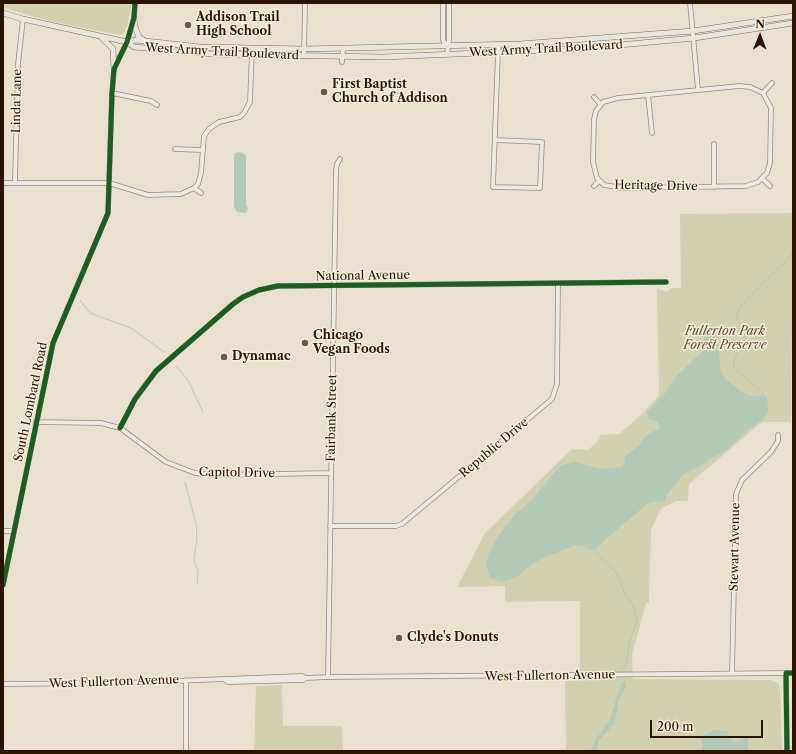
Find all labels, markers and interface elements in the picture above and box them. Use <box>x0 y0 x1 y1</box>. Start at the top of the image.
place label: Addison Trail High School <box>196 11 280 39</box>
north arrow <box>740 16 780 56</box>
text: N <box>755 17 765 31</box>
marker: Addison Trail High School <box>183 20 193 30</box>
street label: West Army Trail Boulevard <box>469 38 623 60</box>
street label: West Army Trail Boulevard <box>145 41 299 63</box>
street label: Linda Lane <box>9 69 25 133</box>
place label: First Baptist Church of Addison <box>332 78 448 106</box>
marker: First Baptist Church of Addison <box>319 87 329 97</box>
street label: Heritage Drive <box>614 178 698 194</box>
street label: National Avenue <box>316 268 410 284</box>
park label: Fullerton Park Forest Preserve <box>683 325 767 353</box>
place label: Chicago Vegan Foods <box>313 329 390 357</box>
marker: Chicago Vegan Foods <box>300 338 310 348</box>
street label: South Lombard Road <box>11 341 51 463</box>
place label: Dynamac <box>232 350 290 364</box>
marker: Dynamac <box>219 352 229 362</box>
street label: Fairbank Street <box>324 374 340 462</box>
street label: Republic Drive <box>457 415 531 481</box>
street label: Capitol Drive <box>199 465 275 481</box>
street label: Stewart Avenue <box>727 502 743 592</box>
place label: Clyde's Donuts <box>407 631 499 645</box>
marker: Clyde's Donuts <box>394 633 404 643</box>
street label: West Fullerton Avenue <box>485 668 615 684</box>
street label: West Fullerton Avenue <box>49 673 179 691</box>
scale bar <box>652 712 765 738</box>
text: 200 m <box>657 719 694 734</box>

